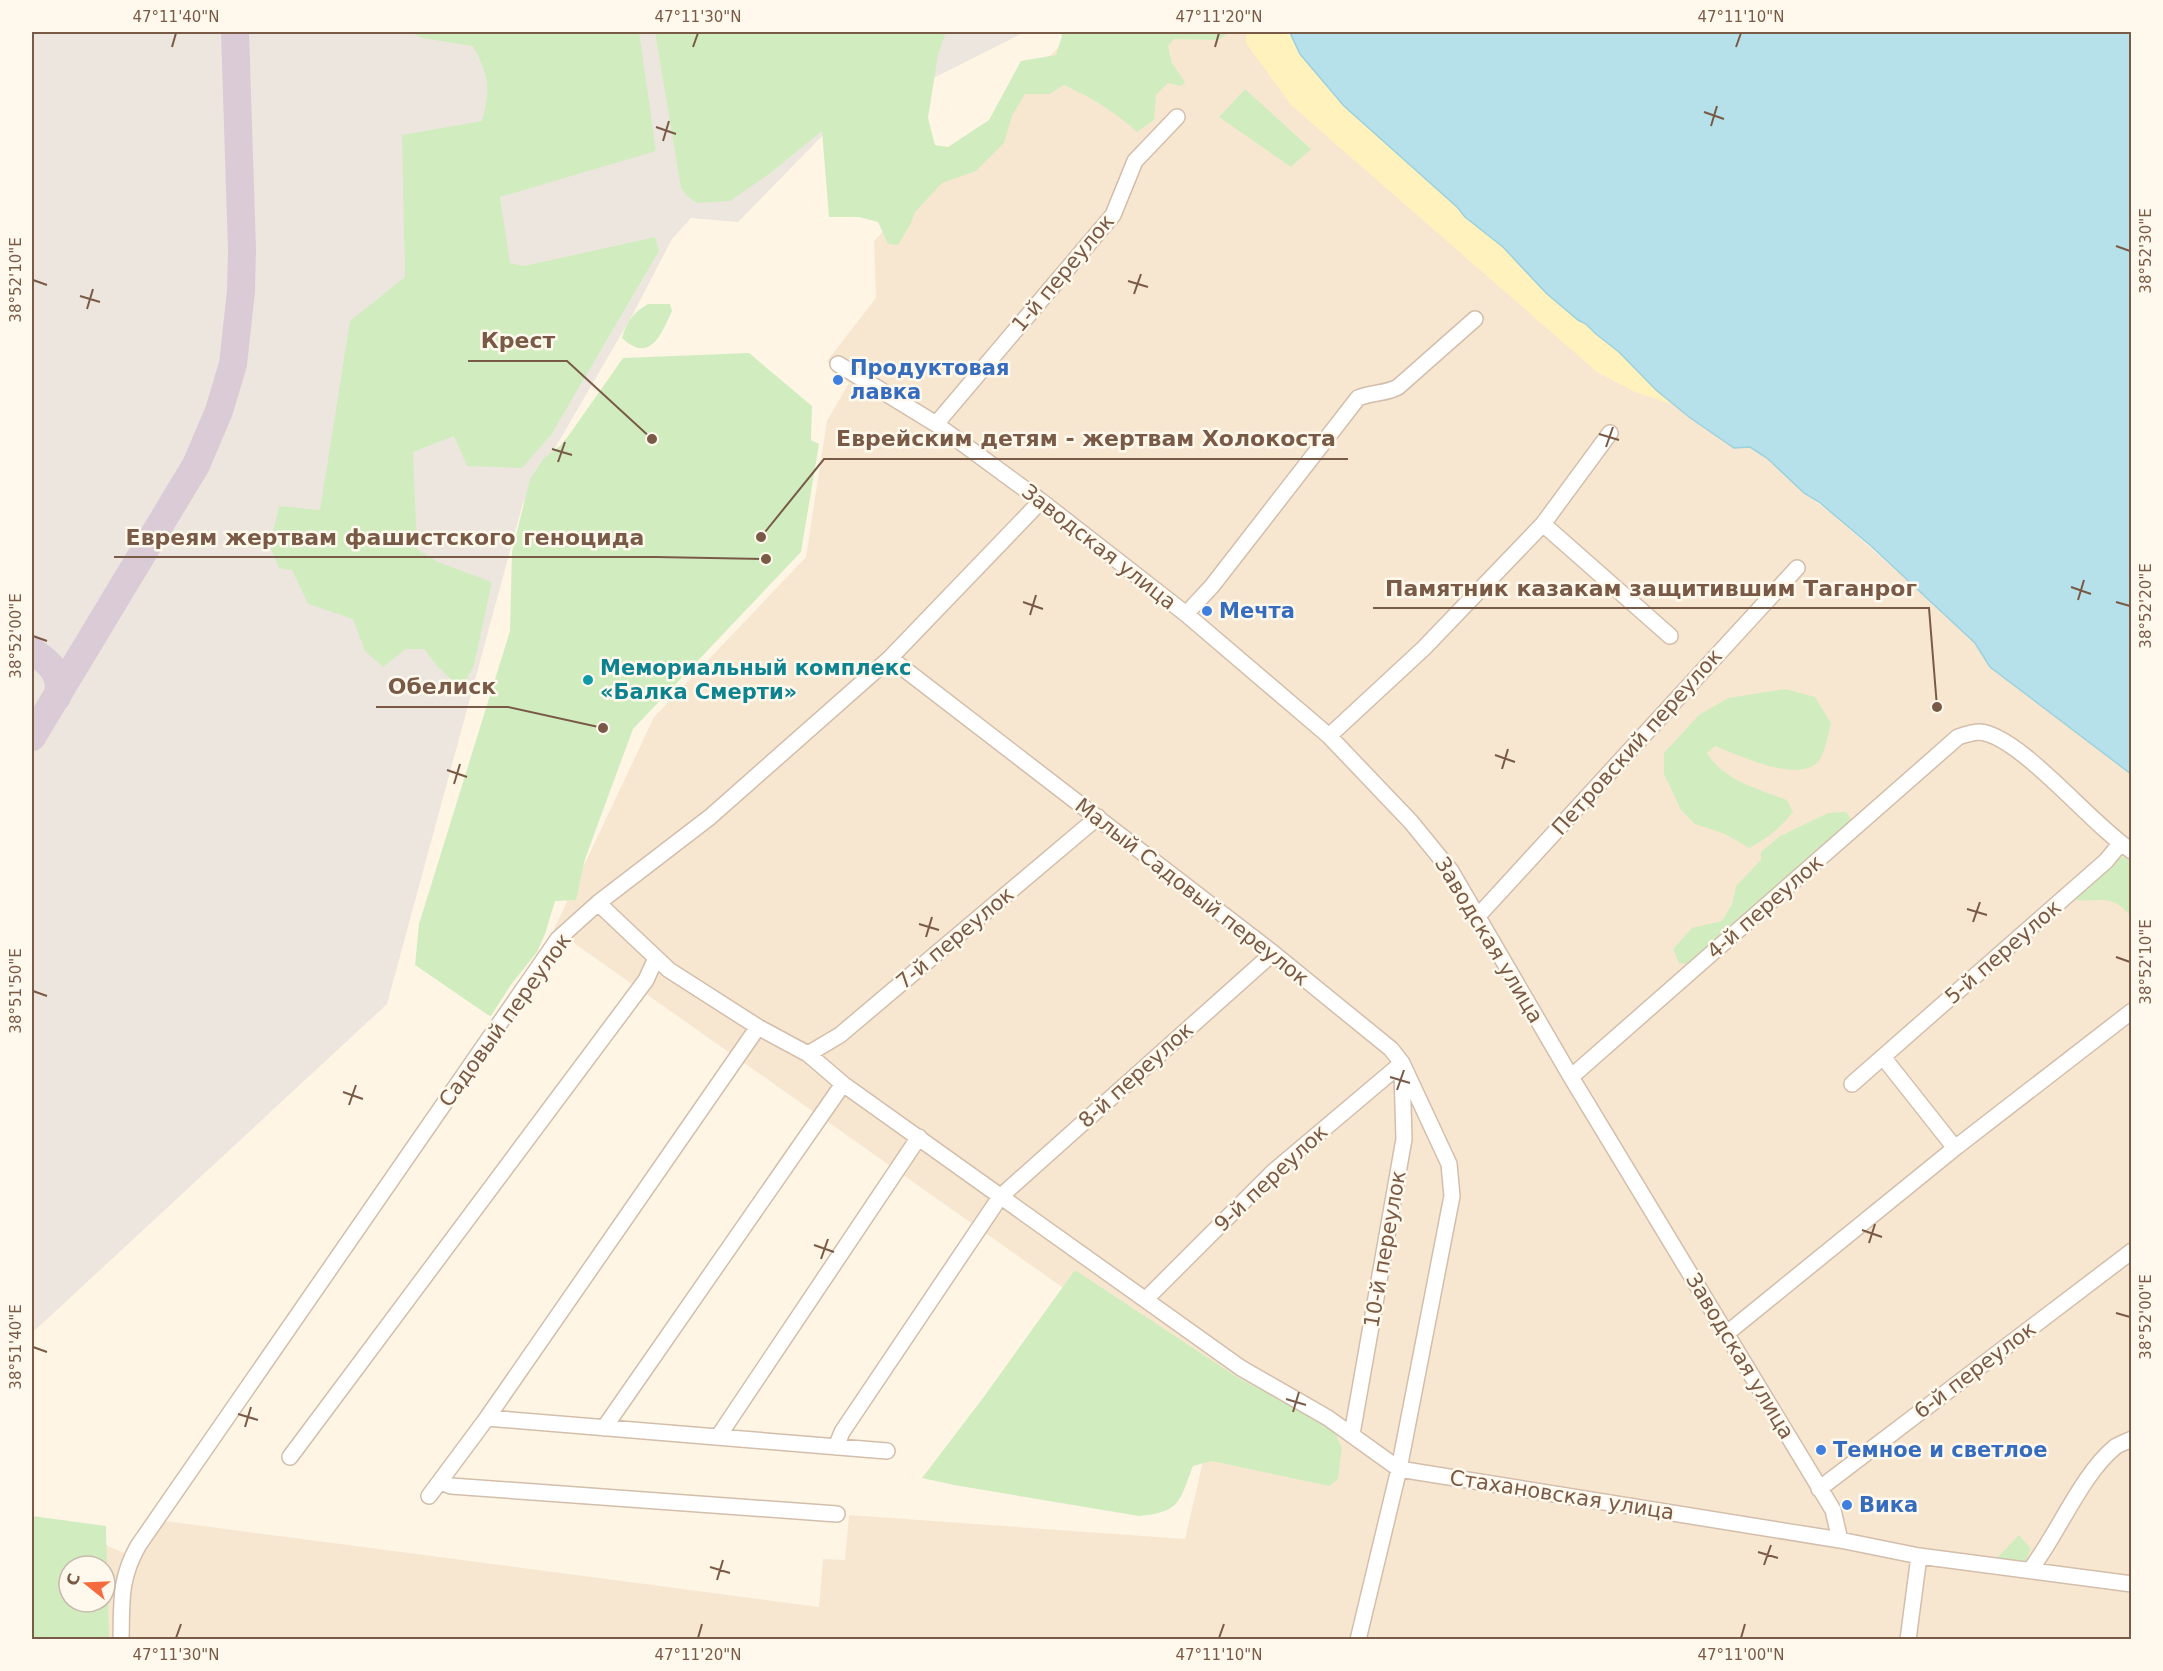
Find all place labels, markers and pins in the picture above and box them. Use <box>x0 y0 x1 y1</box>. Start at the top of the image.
callout: Крест <box>468 321 567 361</box>
place label: Продуктовая лавка <box>850 356 1009 404</box>
marker: Продуктовая лавка <box>831 373 845 387</box>
callout: Еврейским детям - жертвам Холокоста <box>824 419 1348 459</box>
callout: Евреям жертвам фашистского геноцида <box>114 517 656 557</box>
callout: Памятник казакам защитившим Таганрог <box>1373 568 1929 608</box>
place label: Мечта <box>1219 599 1295 623</box>
marker: Мечта <box>1200 604 1214 618</box>
place label: Мемориальный комплекс «Балка Смерти» <box>600 656 912 704</box>
callout: Обелиск <box>376 667 508 707</box>
marker: Мемориальный комплекс «Балка Смерти» <box>581 673 595 687</box>
place label: Темное и светлое <box>1833 1438 2047 1462</box>
marker: Темное и светлое <box>1814 1443 1828 1457</box>
place label: Вика <box>1859 1493 1918 1517</box>
marker: Вика <box>1840 1498 1854 1512</box>

